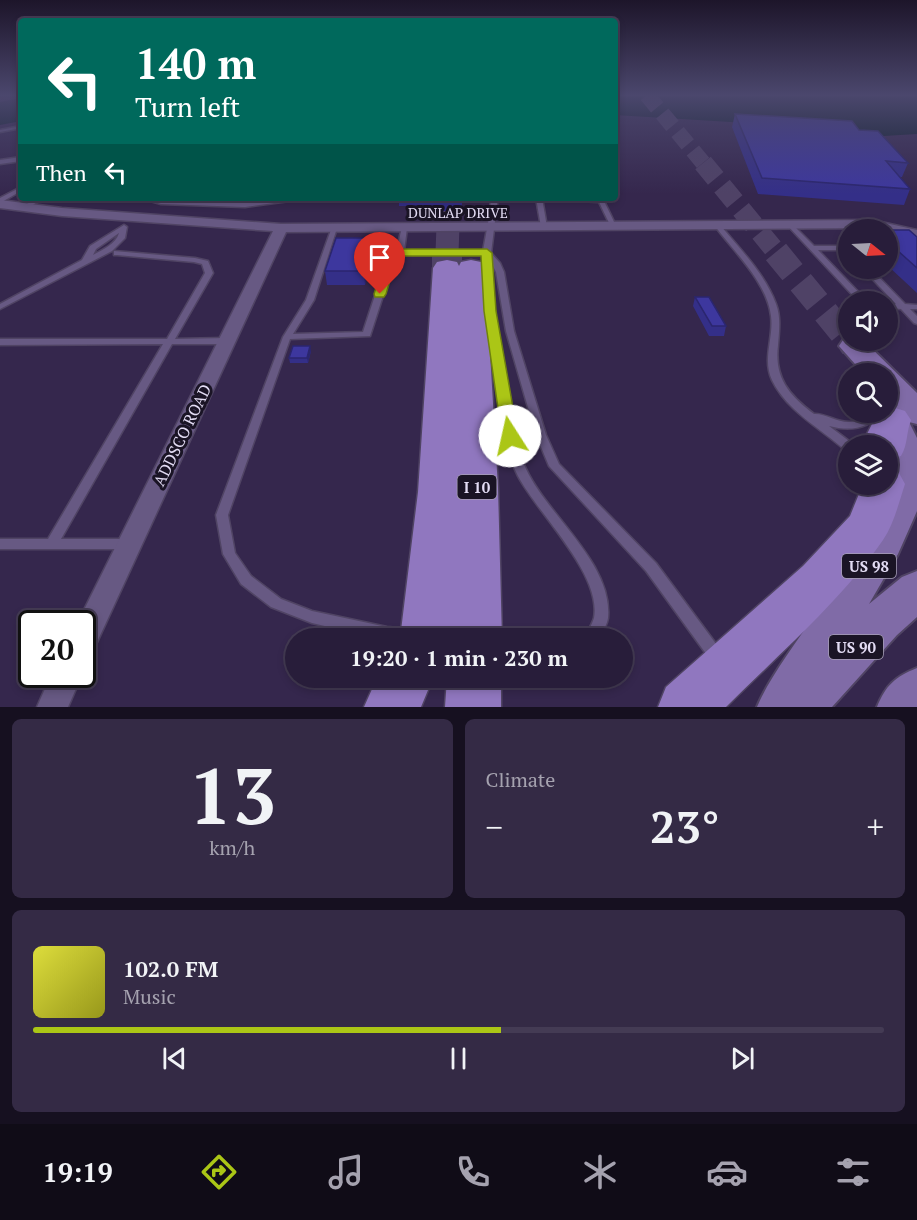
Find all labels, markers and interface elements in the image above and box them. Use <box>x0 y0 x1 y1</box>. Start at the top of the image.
text: 140 m <box>135 35 256 91</box>
icon: left <box>36 42 114 120</box>
text: Turn left <box>135 89 240 125</box>
icon: left <box>99 156 132 189</box>
text: Then <box>36 158 87 187</box>
street label: DUNLAP DRIVE <box>408 203 508 222</box>
north arrow <box>838 219 898 279</box>
map controls <box>838 219 898 495</box>
pin <box>354 232 405 294</box>
icon: arrive <box>363 241 396 274</box>
button: sound <box>838 291 898 351</box>
button: search <box>838 363 898 423</box>
street label: ADDSCO ROAD <box>148 380 216 490</box>
position arrow <box>478 404 542 468</box>
button: layers <box>838 435 898 495</box>
road number: I 10 <box>458 475 496 499</box>
road number: US 98 <box>842 554 896 578</box>
speed limit sign: 20 <box>18 610 96 688</box>
road number: US 90 <box>829 635 883 659</box>
text: 19:20 · 1 min · 230 m <box>350 643 568 672</box>
text: 13 <box>188 743 276 846</box>
text: Climate <box>486 766 555 793</box>
text: 23° <box>650 796 719 856</box>
text: − <box>486 805 503 848</box>
text: + <box>866 805 884 848</box>
text: km/h <box>209 834 255 861</box>
text: 102.0 FM <box>123 954 218 983</box>
text: Music <box>123 983 176 1010</box>
icon: previous <box>158 1042 191 1075</box>
icon: pause <box>442 1042 475 1075</box>
icon: next <box>726 1042 759 1075</box>
icon: directions <box>198 1151 240 1193</box>
icon: music <box>325 1151 367 1193</box>
icon: phone <box>452 1151 494 1193</box>
icon: climate <box>579 1151 621 1193</box>
icon: car <box>706 1151 748 1193</box>
icon: filters <box>832 1151 874 1193</box>
text: 19:19 <box>42 1154 113 1190</box>

